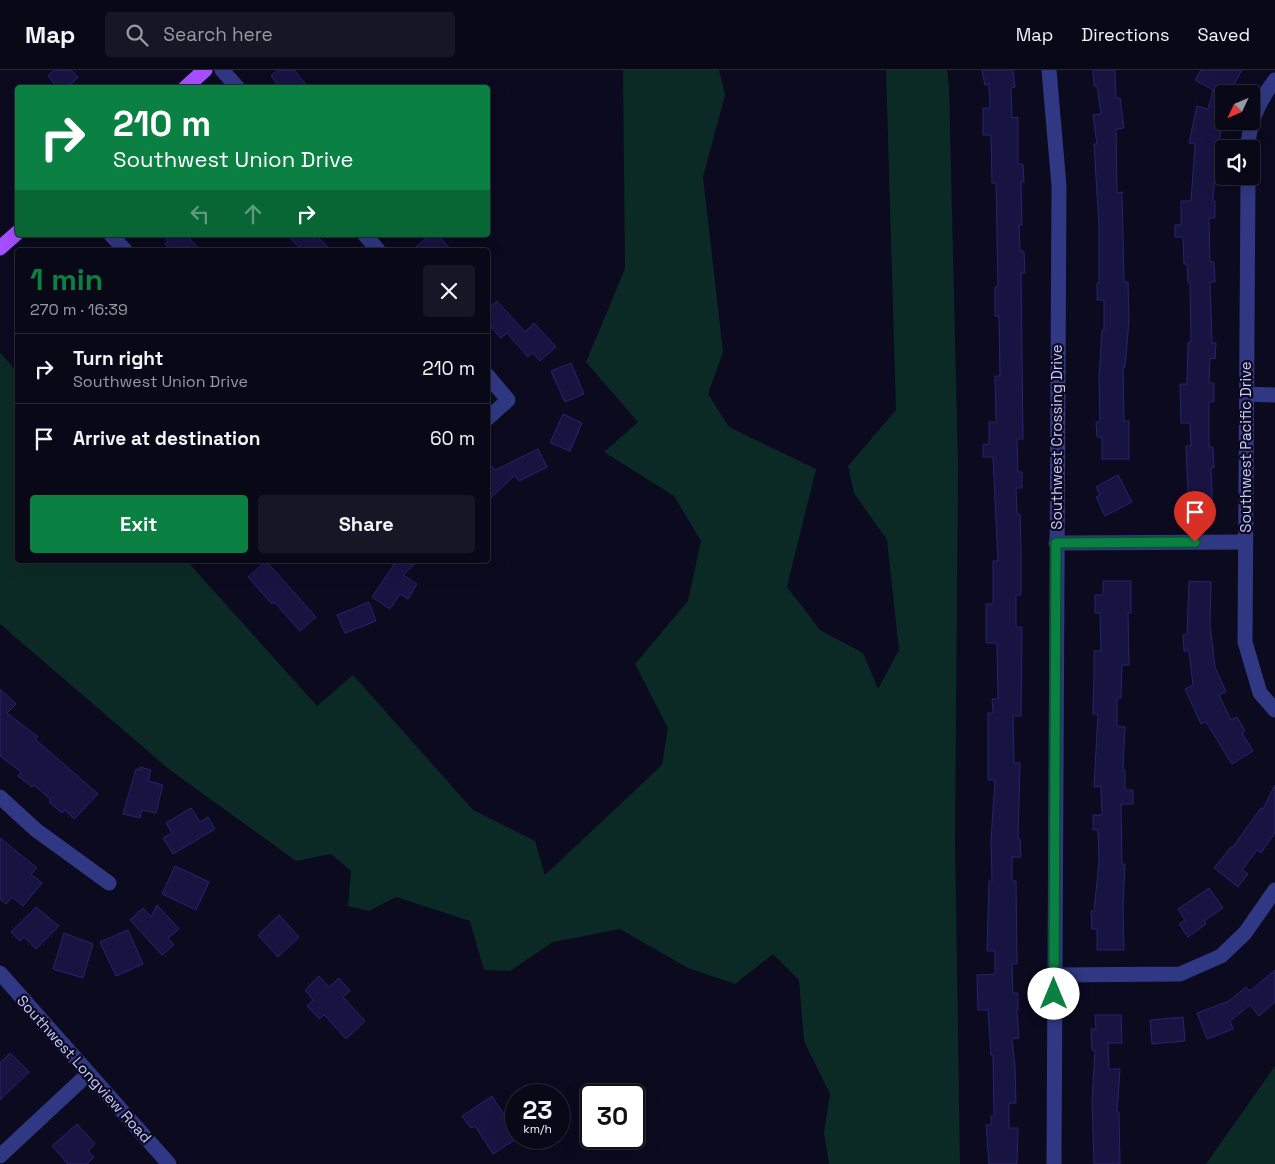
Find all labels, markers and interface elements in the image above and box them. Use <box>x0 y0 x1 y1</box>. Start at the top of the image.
search box <box>105 12 455 57</box>
text: Map <box>25 19 75 50</box>
icon: search <box>123 21 151 49</box>
text: Search here <box>163 22 273 47</box>
text: Map <box>1016 23 1053 46</box>
text: Directions <box>1081 23 1170 46</box>
text: Saved <box>1198 23 1250 46</box>
north arrow <box>1215 85 1260 130</box>
map controls <box>1215 85 1260 185</box>
text: 210 m <box>113 102 211 146</box>
icon: right <box>30 105 95 170</box>
button: sound <box>1215 140 1260 185</box>
text: Southwest Union Drive <box>113 145 354 173</box>
icon: left <box>186 200 214 228</box>
icon: ahead <box>239 200 267 228</box>
icon: right <box>292 200 320 228</box>
text: 1 min <box>30 260 103 299</box>
button: close <box>423 265 475 317</box>
text: 270 m · 16:39 <box>30 299 128 320</box>
street label: Southwest Crossing Drive <box>1047 344 1066 530</box>
text: Turn right <box>73 346 163 371</box>
icon: right <box>30 355 58 383</box>
text: 210 m <box>422 356 475 381</box>
street label: Southwest Pacific Drive <box>1236 361 1255 533</box>
text: Southwest Union Drive <box>73 371 248 392</box>
icon: arrive <box>30 425 58 453</box>
text: Arrive at destination <box>73 426 261 451</box>
text: 60 m <box>430 426 475 451</box>
pin <box>1174 491 1216 542</box>
button: Exit <box>30 495 248 553</box>
button: Share <box>258 495 475 553</box>
icon: arrive <box>1181 498 1209 526</box>
position arrow <box>1027 967 1079 1019</box>
street label: Southwest Longview Road <box>13 991 156 1146</box>
speed limit sign: 30 <box>580 1084 645 1149</box>
text: 23 <box>522 1094 553 1126</box>
text: km/h <box>523 1121 552 1137</box>

